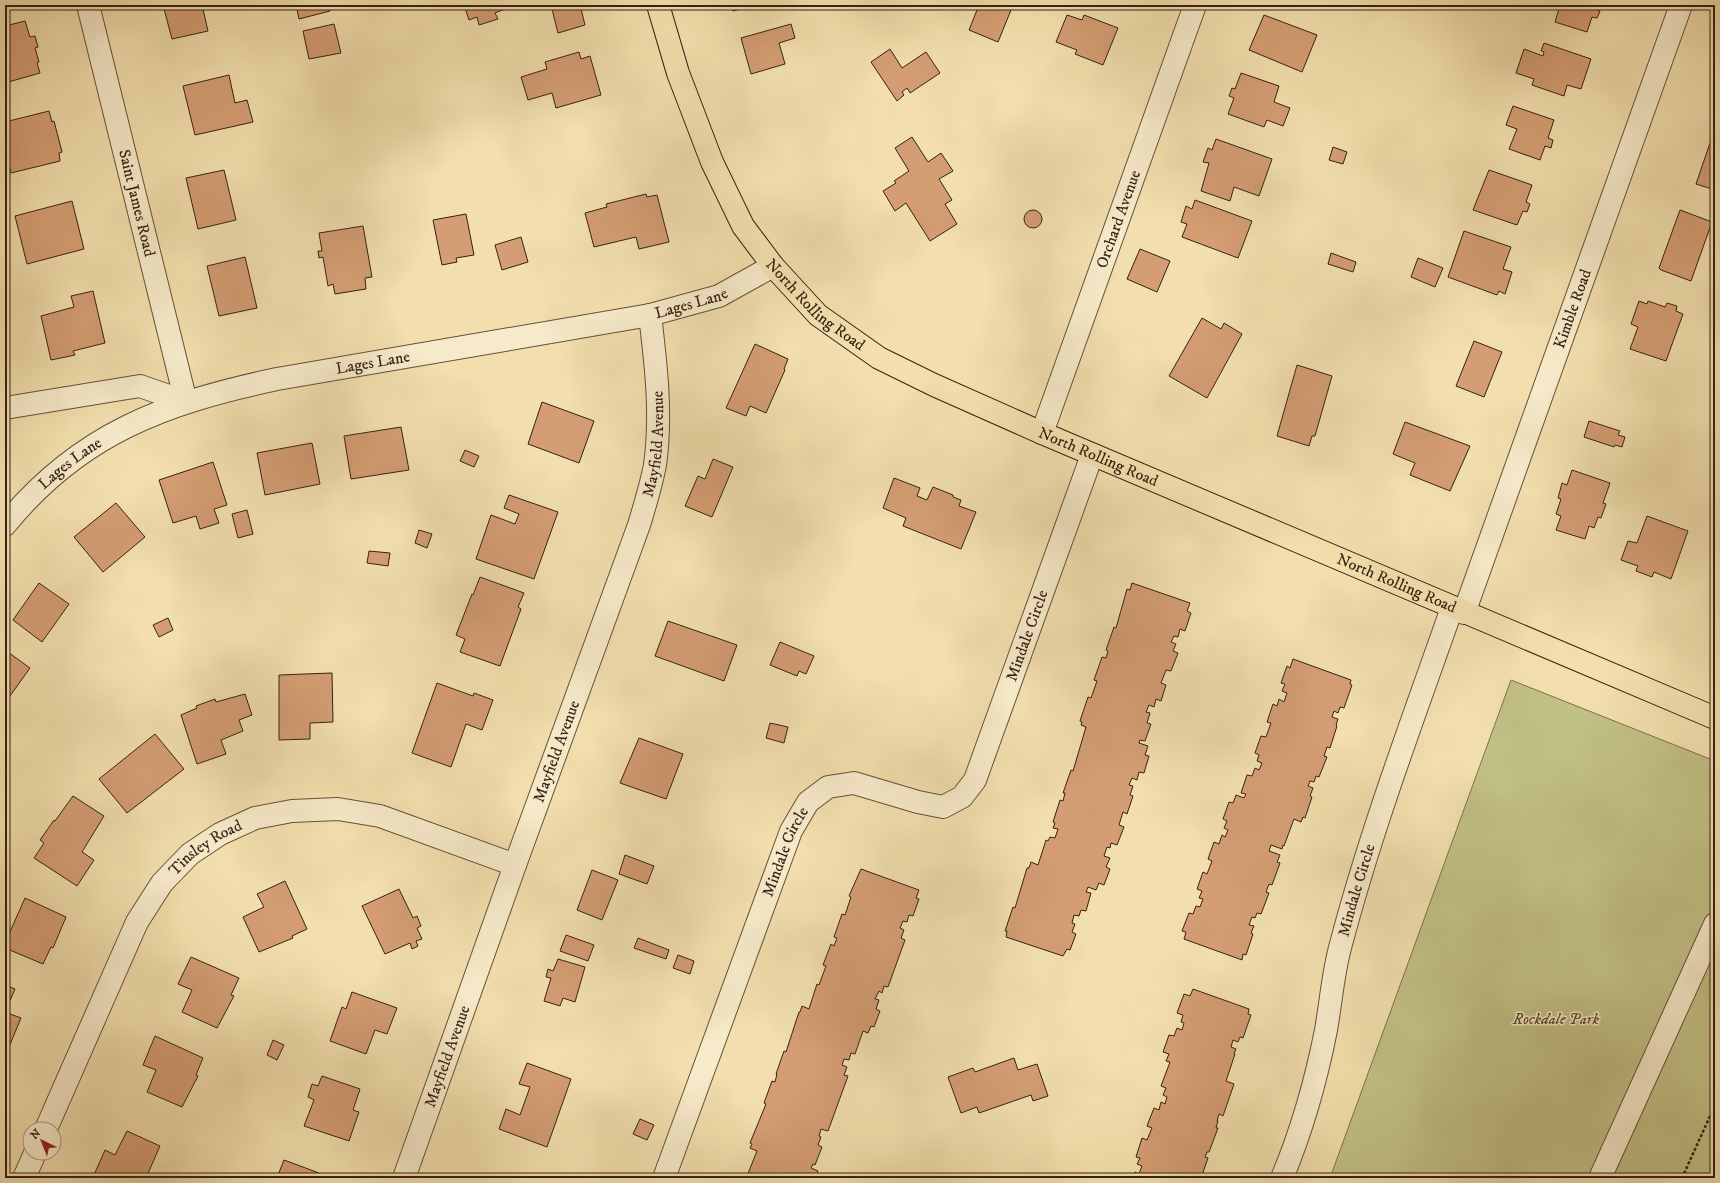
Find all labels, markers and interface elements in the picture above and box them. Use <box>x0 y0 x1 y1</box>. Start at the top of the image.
street label: Saint James Road <box>114 147 160 259</box>
street label: Orchard Avenue <box>1092 167 1145 271</box>
street label: North Rolling Road <box>761 255 869 355</box>
street label: Kimble Road <box>1549 266 1596 351</box>
street label: Lages Lane <box>653 283 732 323</box>
street label: Lages Lane <box>334 346 412 379</box>
street label: Mayfield Avenue <box>638 390 668 499</box>
street label: North Rolling Road <box>1035 423 1161 491</box>
street label: Lages Lane <box>34 432 106 494</box>
street label: North Rolling Road <box>1334 549 1460 617</box>
street label: Mindale Circle <box>1001 587 1053 684</box>
street label: Mayfield Avenue <box>529 697 584 805</box>
street label: Mindale Circle <box>758 803 813 900</box>
street label: Tinsley Road <box>164 815 245 880</box>
street label: Mindale Circle <box>1333 841 1380 939</box>
street label: Mayfield Avenue <box>420 1002 475 1110</box>
park label: Rockdale Park <box>1512 1009 1600 1029</box>
north arrow <box>22 1121 62 1161</box>
text: N <box>28 1126 44 1143</box>

